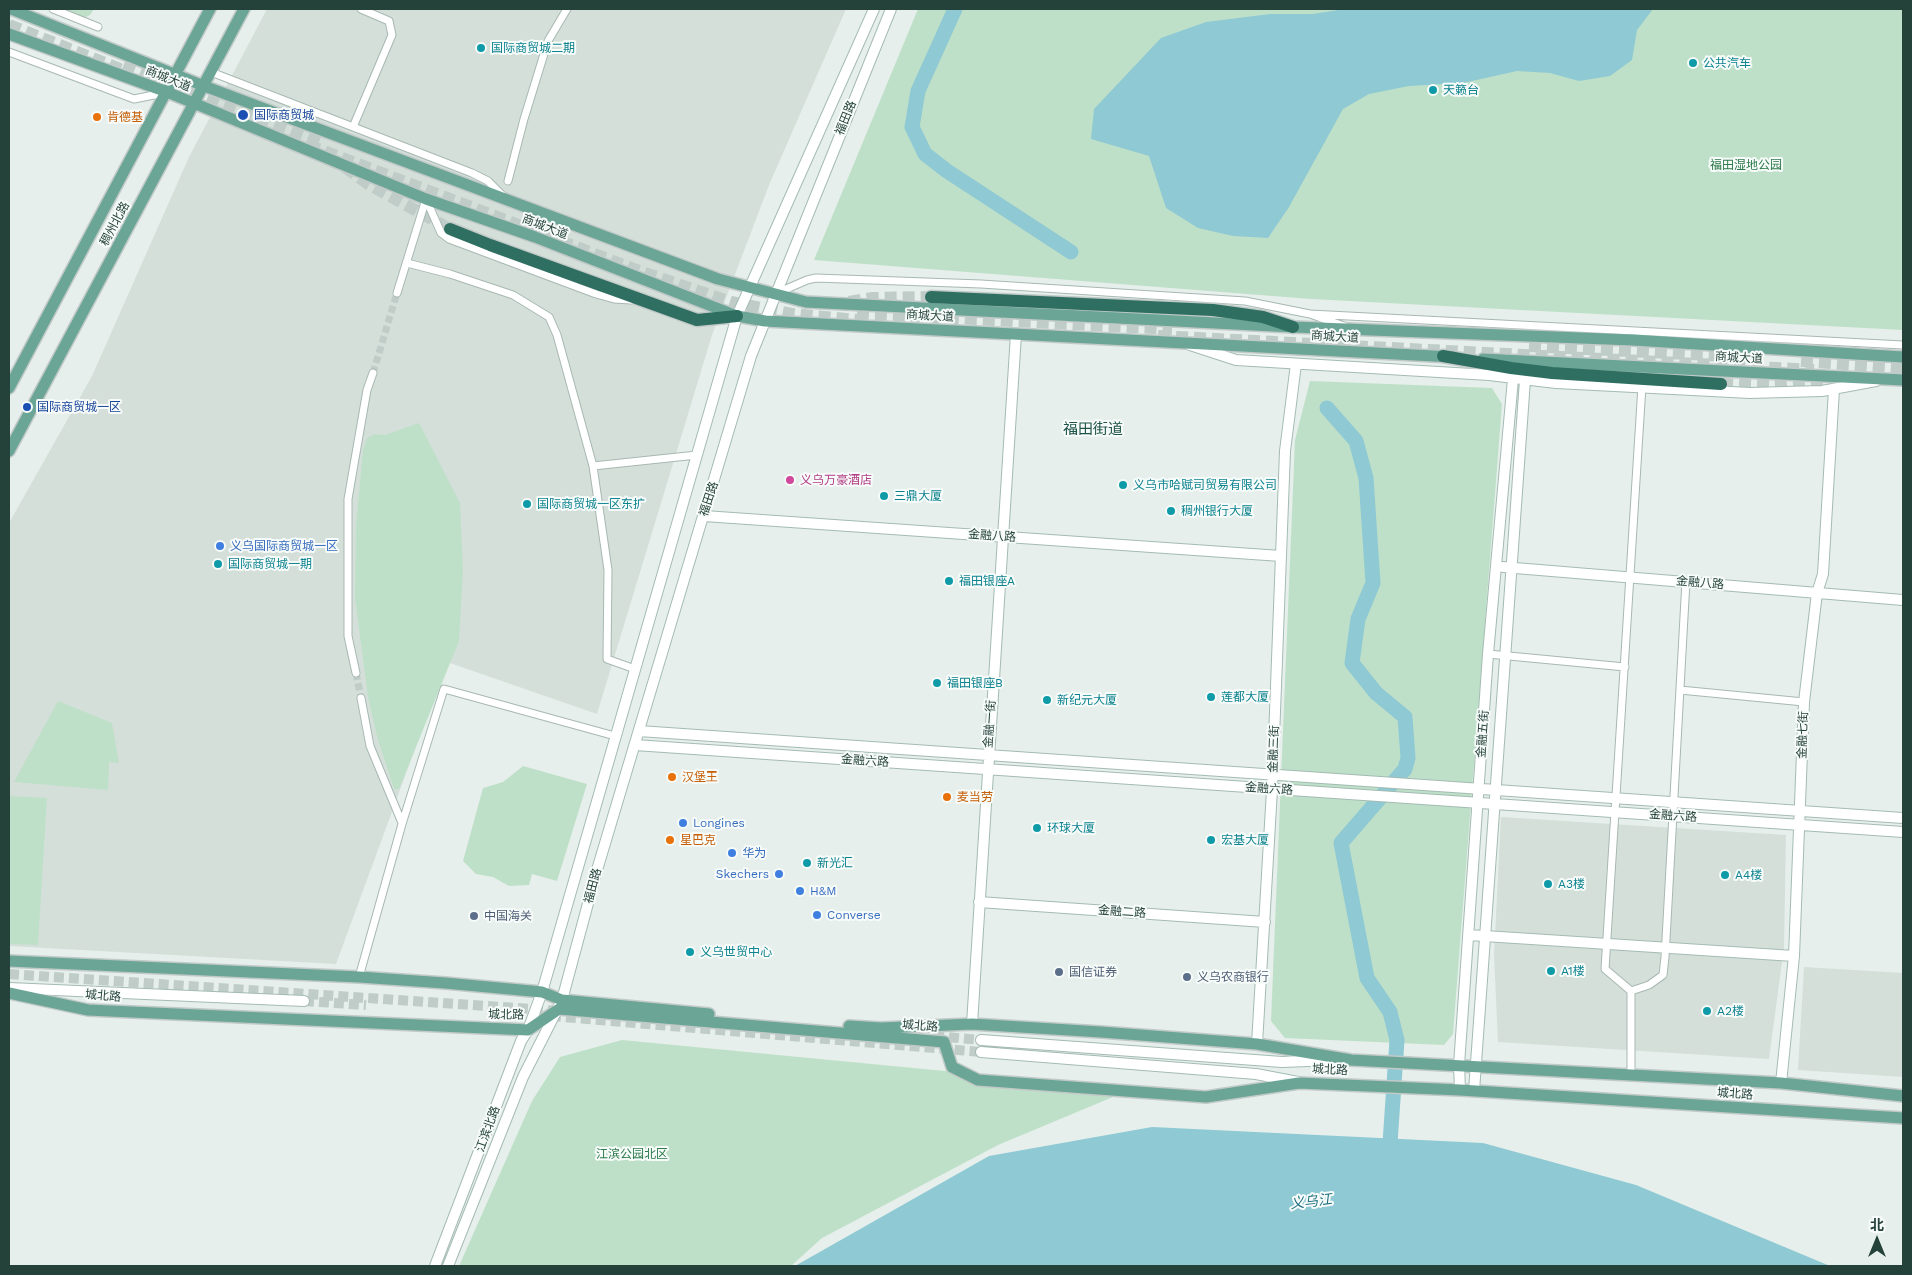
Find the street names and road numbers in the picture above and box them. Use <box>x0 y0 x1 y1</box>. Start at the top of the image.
street label: 商城大道 <box>143 63 193 95</box>
street label: 福田路 <box>833 99 859 137</box>
street label: 稠州北路 <box>97 199 133 249</box>
street label: 商城大道 <box>520 212 570 242</box>
street label: 商城大道 <box>906 308 954 324</box>
street label: 商城大道 <box>1311 329 1359 345</box>
street label: 商城大道 <box>1715 350 1763 366</box>
street label: 福田路 <box>697 480 721 518</box>
street label: 金融八路 <box>968 527 1016 545</box>
street label: 金融八路 <box>1675 574 1725 592</box>
street label: 金融一街 <box>981 700 999 748</box>
street label: 金融五街 <box>1474 710 1492 758</box>
street label: 金融七街 <box>1795 711 1811 759</box>
street label: 金融三街 <box>1266 725 1282 773</box>
street label: 金融六路 <box>841 752 889 770</box>
street label: 金融六路 <box>1245 780 1293 798</box>
street label: 金融六路 <box>1649 807 1697 825</box>
street label: 福田路 <box>581 867 605 905</box>
street label: 金融二路 <box>1098 903 1146 921</box>
street label: 城北路 <box>84 987 122 1005</box>
street label: 城北路 <box>488 1007 524 1023</box>
street label: 城北路 <box>901 1017 939 1035</box>
street label: 城北路 <box>1312 1062 1348 1078</box>
street label: 城北路 <box>1717 1086 1753 1102</box>
street label: 江滨北路 <box>473 1104 503 1154</box>

